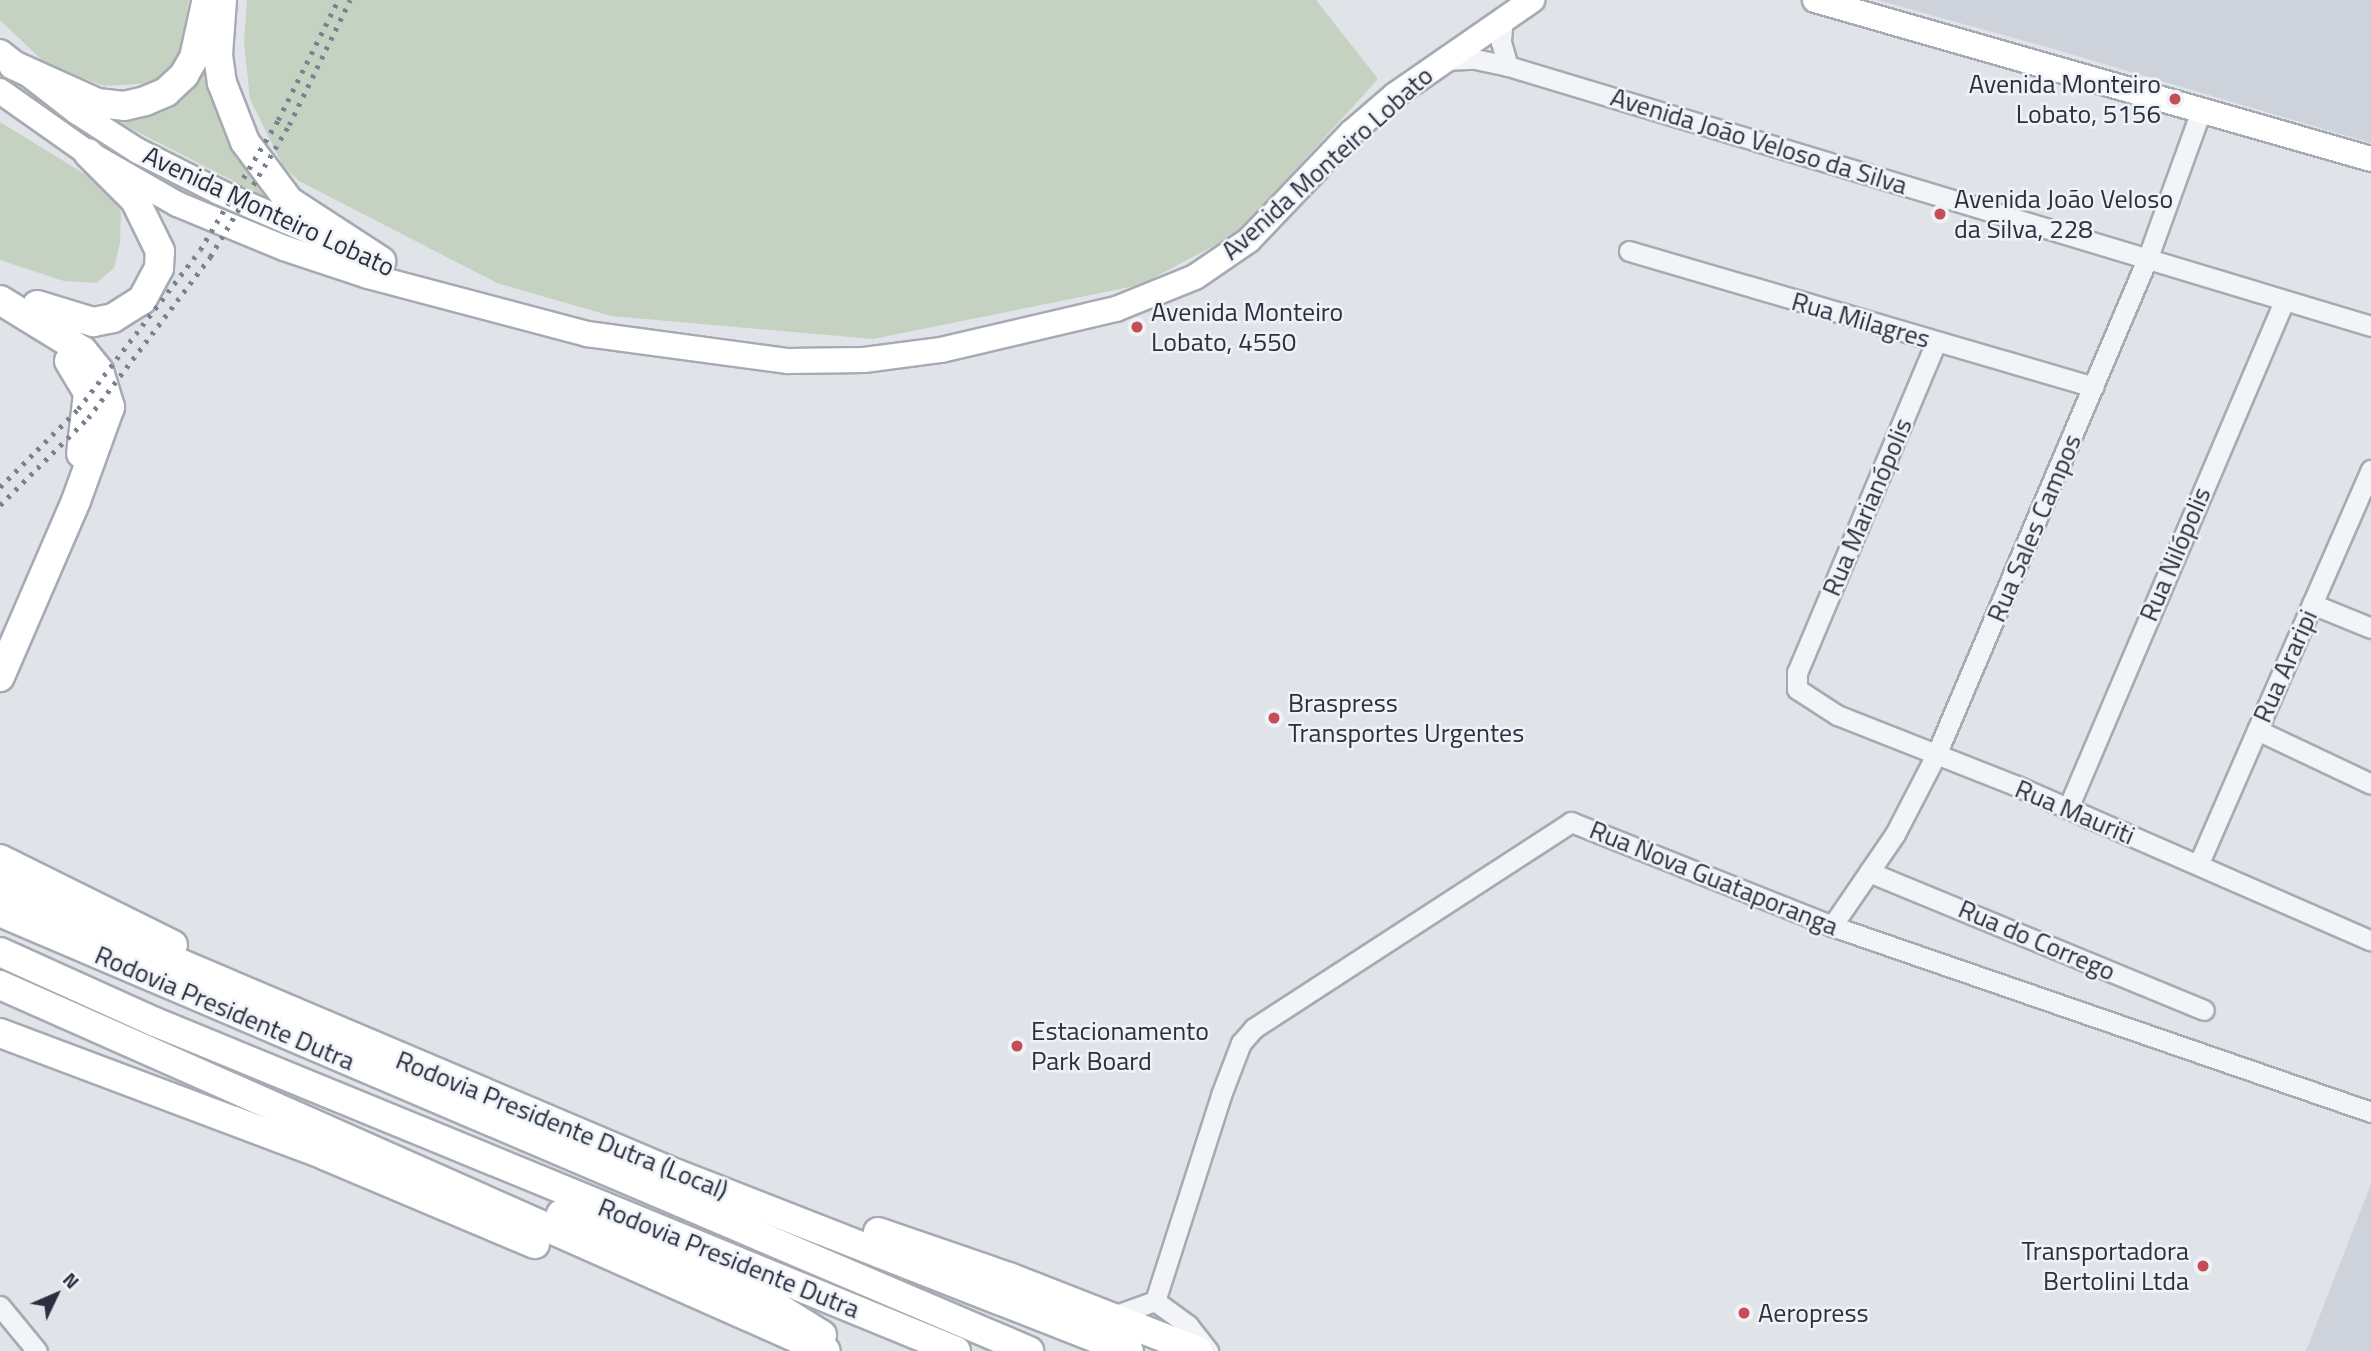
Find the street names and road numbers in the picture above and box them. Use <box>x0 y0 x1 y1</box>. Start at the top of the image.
street label: Avenida Monteiro Lobato <box>1215 60 1439 266</box>
street label: Avenida João Veloso da Silva <box>1607 81 1911 201</box>
street label: Avenida Monteiro Lobato <box>138 139 400 283</box>
street label: Rua Milagres <box>1788 285 1934 355</box>
street label: Rua Marianópolis <box>1816 413 1918 601</box>
street label: Rua Sales Campos <box>1980 429 2088 627</box>
street label: Rua Nilópolis <box>2133 482 2217 626</box>
street label: Rua Araripi <box>2246 605 2324 727</box>
street label: Rua Mauriti <box>2011 773 2139 851</box>
street label: Rua Nova Guataporanga <box>1585 814 1843 942</box>
street label: Rua do Corrego <box>1954 893 2120 987</box>
street label: Rodovia Presidente Dutra <box>90 939 360 1077</box>
street label: Rodovia Presidente Dutra (Local) <box>392 1044 732 1206</box>
street label: Rodovia Presidente Dutra <box>594 1191 864 1325</box>

